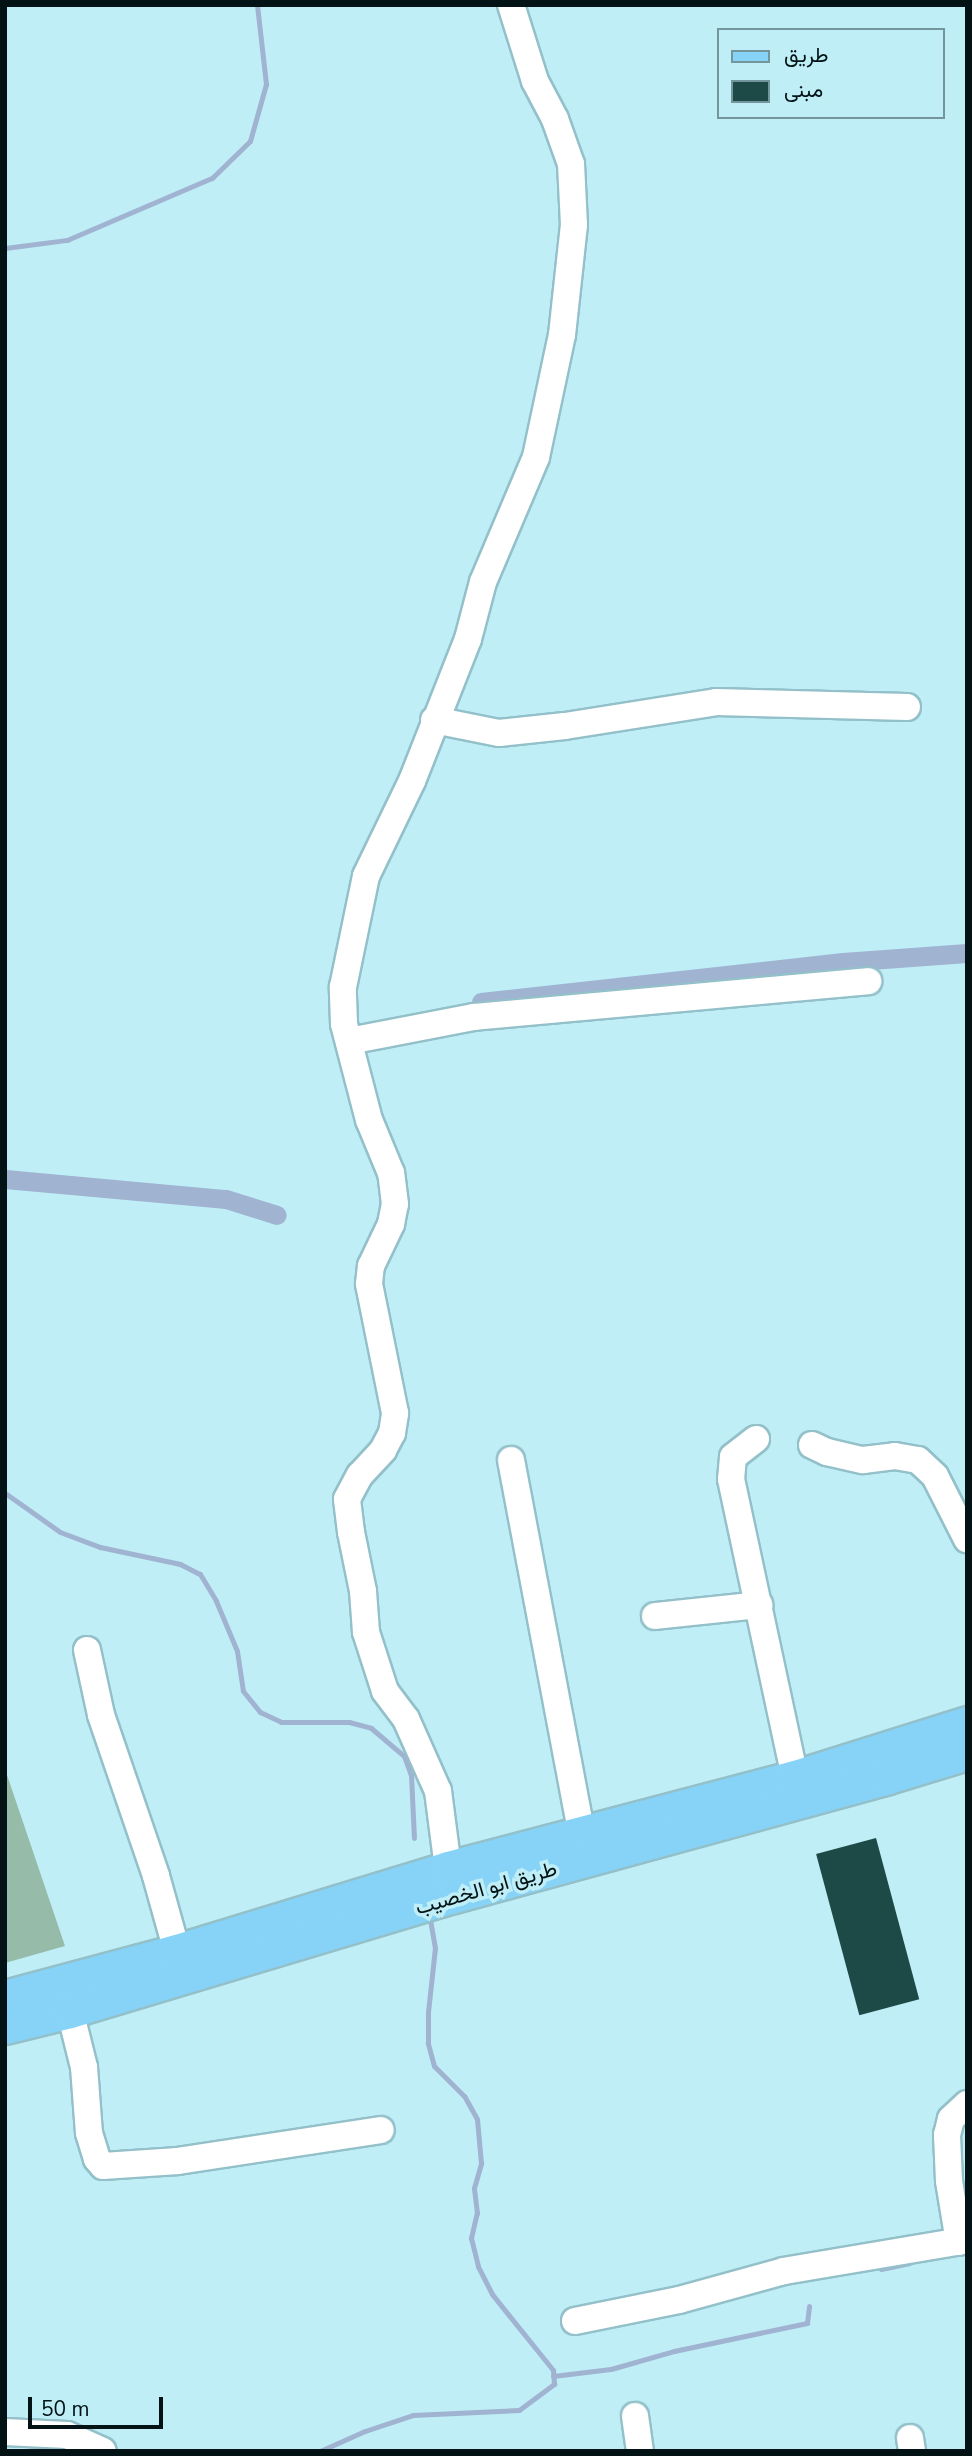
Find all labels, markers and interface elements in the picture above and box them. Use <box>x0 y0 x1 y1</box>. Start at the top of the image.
legend <box>716 28 944 119</box>
text: طريق <box>784 41 829 69</box>
text: مبنى <box>784 76 823 104</box>
street label: طريق ابو الخصيب <box>412 1856 560 1920</box>
scale bar <box>32 2382 166 2426</box>
text: 50 m <box>41 2395 90 2423</box>

